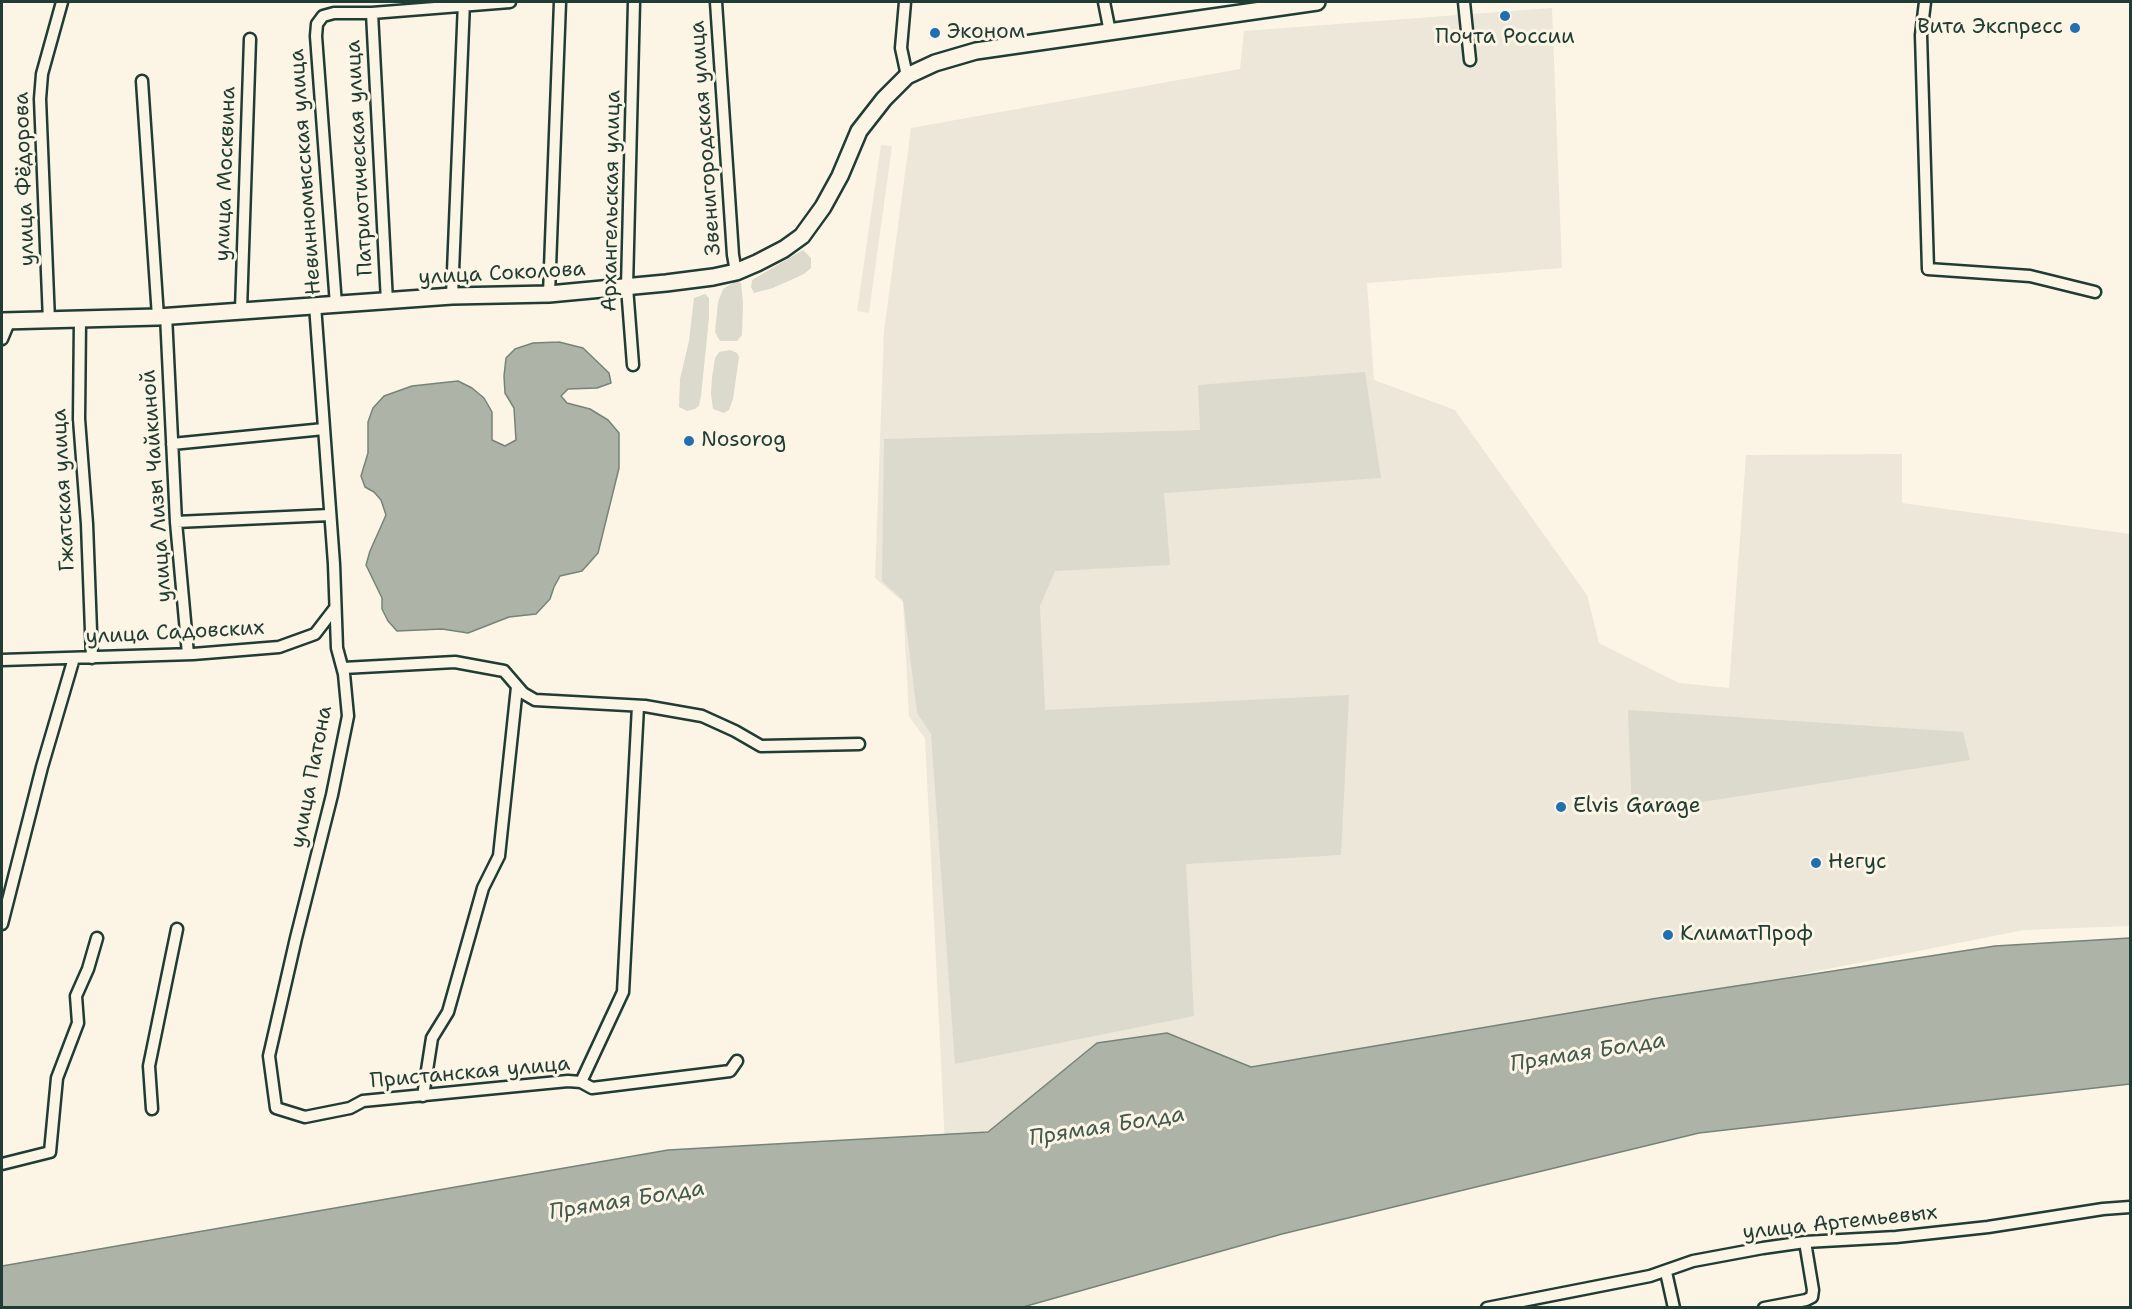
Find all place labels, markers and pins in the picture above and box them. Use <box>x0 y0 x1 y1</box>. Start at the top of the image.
marker: Почта России <box>1498 9 1512 23</box>
place label: Вита Экспресс <box>1917 15 2063 41</box>
place label: Эконом <box>947 20 1025 46</box>
marker: Вита Экспресс <box>2068 21 2082 35</box>
place label: Почта России <box>1435 25 1575 51</box>
marker: Эконом <box>928 26 942 40</box>
place label: Nosorog <box>701 428 786 454</box>
marker: Nosorog <box>682 434 696 448</box>
place label: Elvis Garage <box>1573 794 1701 820</box>
marker: Elvis Garage <box>1554 800 1568 814</box>
place label: Негус <box>1828 850 1887 876</box>
marker: Негус <box>1809 856 1823 870</box>
place label: КлиматПроф <box>1680 922 1813 948</box>
marker: КлиматПроф <box>1661 928 1675 942</box>

